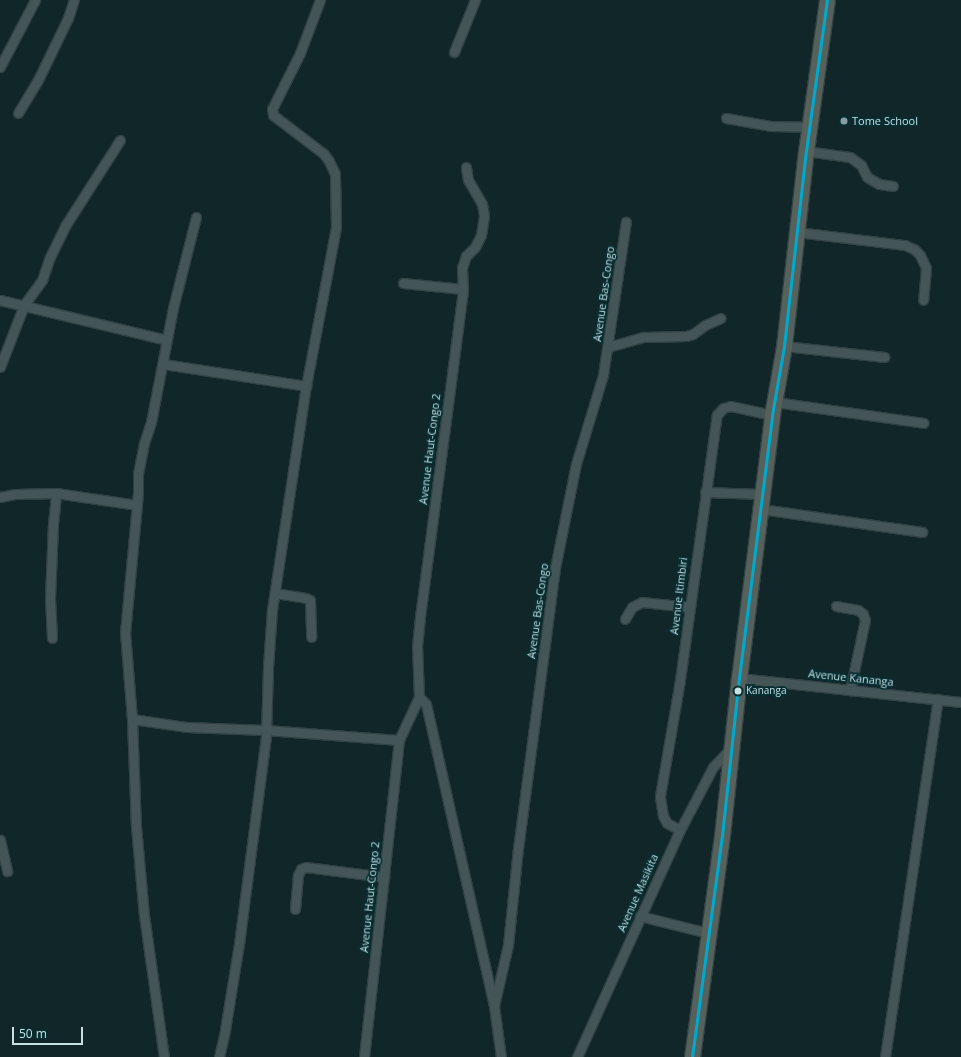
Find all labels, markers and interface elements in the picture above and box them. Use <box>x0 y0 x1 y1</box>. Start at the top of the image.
place label: Tome School <box>852 114 918 128</box>
marker: Tome School <box>839 116 849 126</box>
street label: Avenue Bas-Congo <box>591 246 617 342</box>
street label: Avenue Haut-Congo 2 <box>417 393 443 505</box>
street label: Avenue Itimbiri <box>668 557 690 635</box>
street label: Avenue Bas-Congo <box>525 563 551 659</box>
street label: Avenue Kananga <box>808 667 894 689</box>
place label: Kananga <box>746 685 786 697</box>
marker: Kananga <box>733 686 743 696</box>
street label: Avenue Haut-Congo 2 <box>358 841 382 953</box>
street label: Avenue Masikita <box>615 852 661 934</box>
scale bar <box>14 1019 85 1045</box>
text: 50 m <box>19 1025 47 1042</box>

